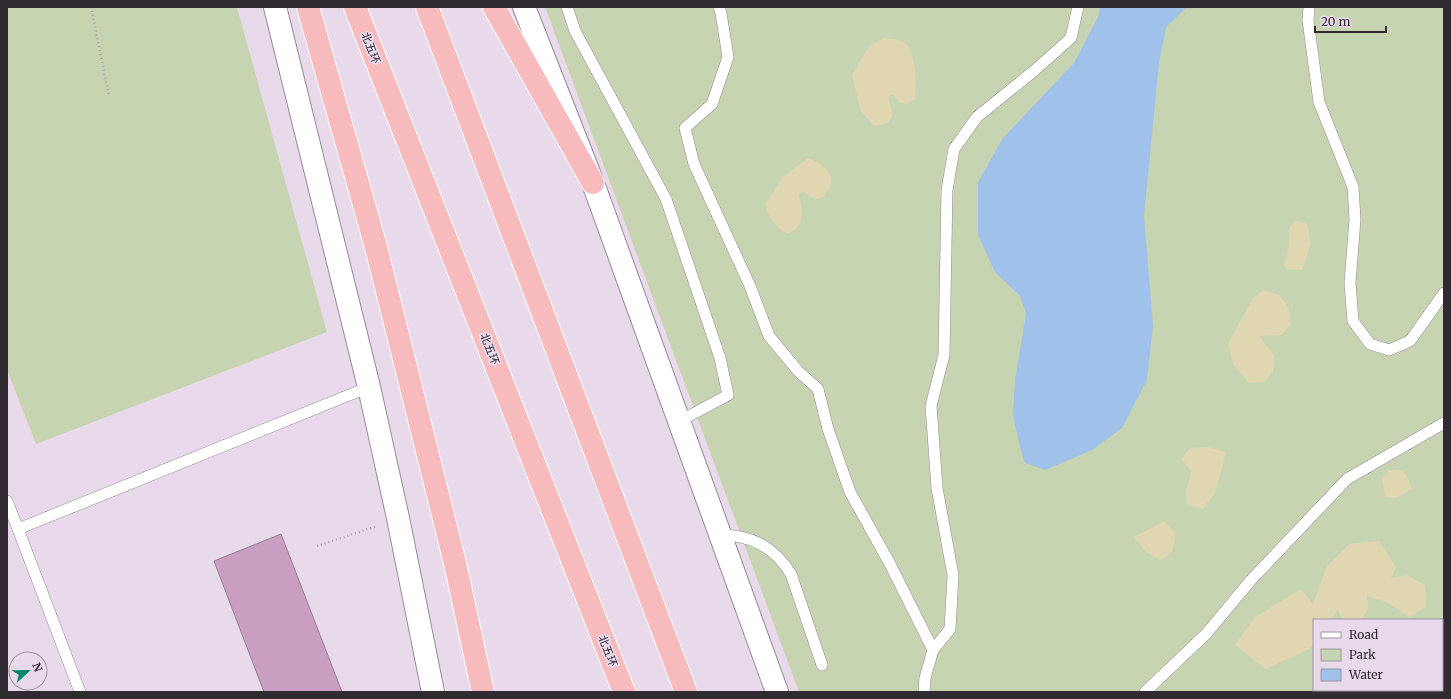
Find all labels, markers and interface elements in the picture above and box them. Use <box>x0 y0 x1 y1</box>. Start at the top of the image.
scale bar <box>1315 8 1386 34</box>
text: 20 m <box>1321 14 1350 29</box>
street label: 北五环 <box>359 30 383 66</box>
street label: 北五环 <box>478 331 502 367</box>
legend <box>1313 619 1443 691</box>
text: Road <box>1349 627 1378 642</box>
street label: 北五环 <box>596 633 620 669</box>
text: Park <box>1349 647 1376 662</box>
north arrow <box>8 651 48 691</box>
text: N <box>29 661 46 674</box>
text: Water <box>1348 667 1384 682</box>

